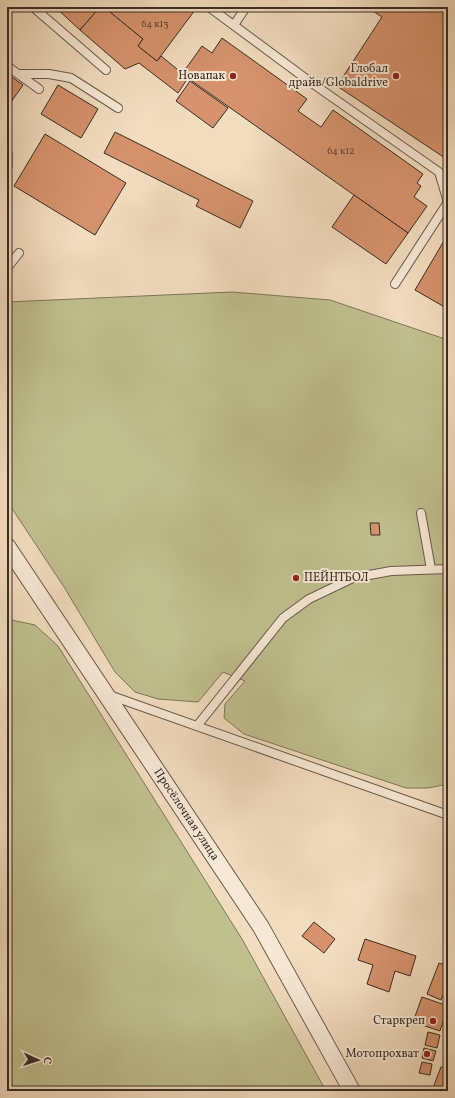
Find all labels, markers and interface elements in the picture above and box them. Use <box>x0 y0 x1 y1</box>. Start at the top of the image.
house number: 64 к13 <box>141 17 169 31</box>
place label: Глобал драйв/Globaldrive <box>289 61 388 91</box>
place label: Новапак <box>178 68 226 84</box>
marker: Новапак <box>228 71 238 81</box>
marker: Глобал драйв/Globaldrive <box>391 71 401 81</box>
house number: 64 к12 <box>327 144 355 158</box>
place label: ПЕЙНТБОЛ <box>304 569 369 586</box>
marker: ПЕЙНТБОЛ <box>291 573 301 583</box>
street label: Просёлочная улица <box>150 765 223 864</box>
place label: Старкреп <box>373 1013 425 1029</box>
marker: Старкреп <box>428 1016 438 1026</box>
north arrow <box>18 1040 58 1080</box>
place label: Мотопрохват <box>346 1046 419 1062</box>
marker: Мотопрохват <box>422 1049 432 1059</box>
text: С <box>39 1057 54 1064</box>

